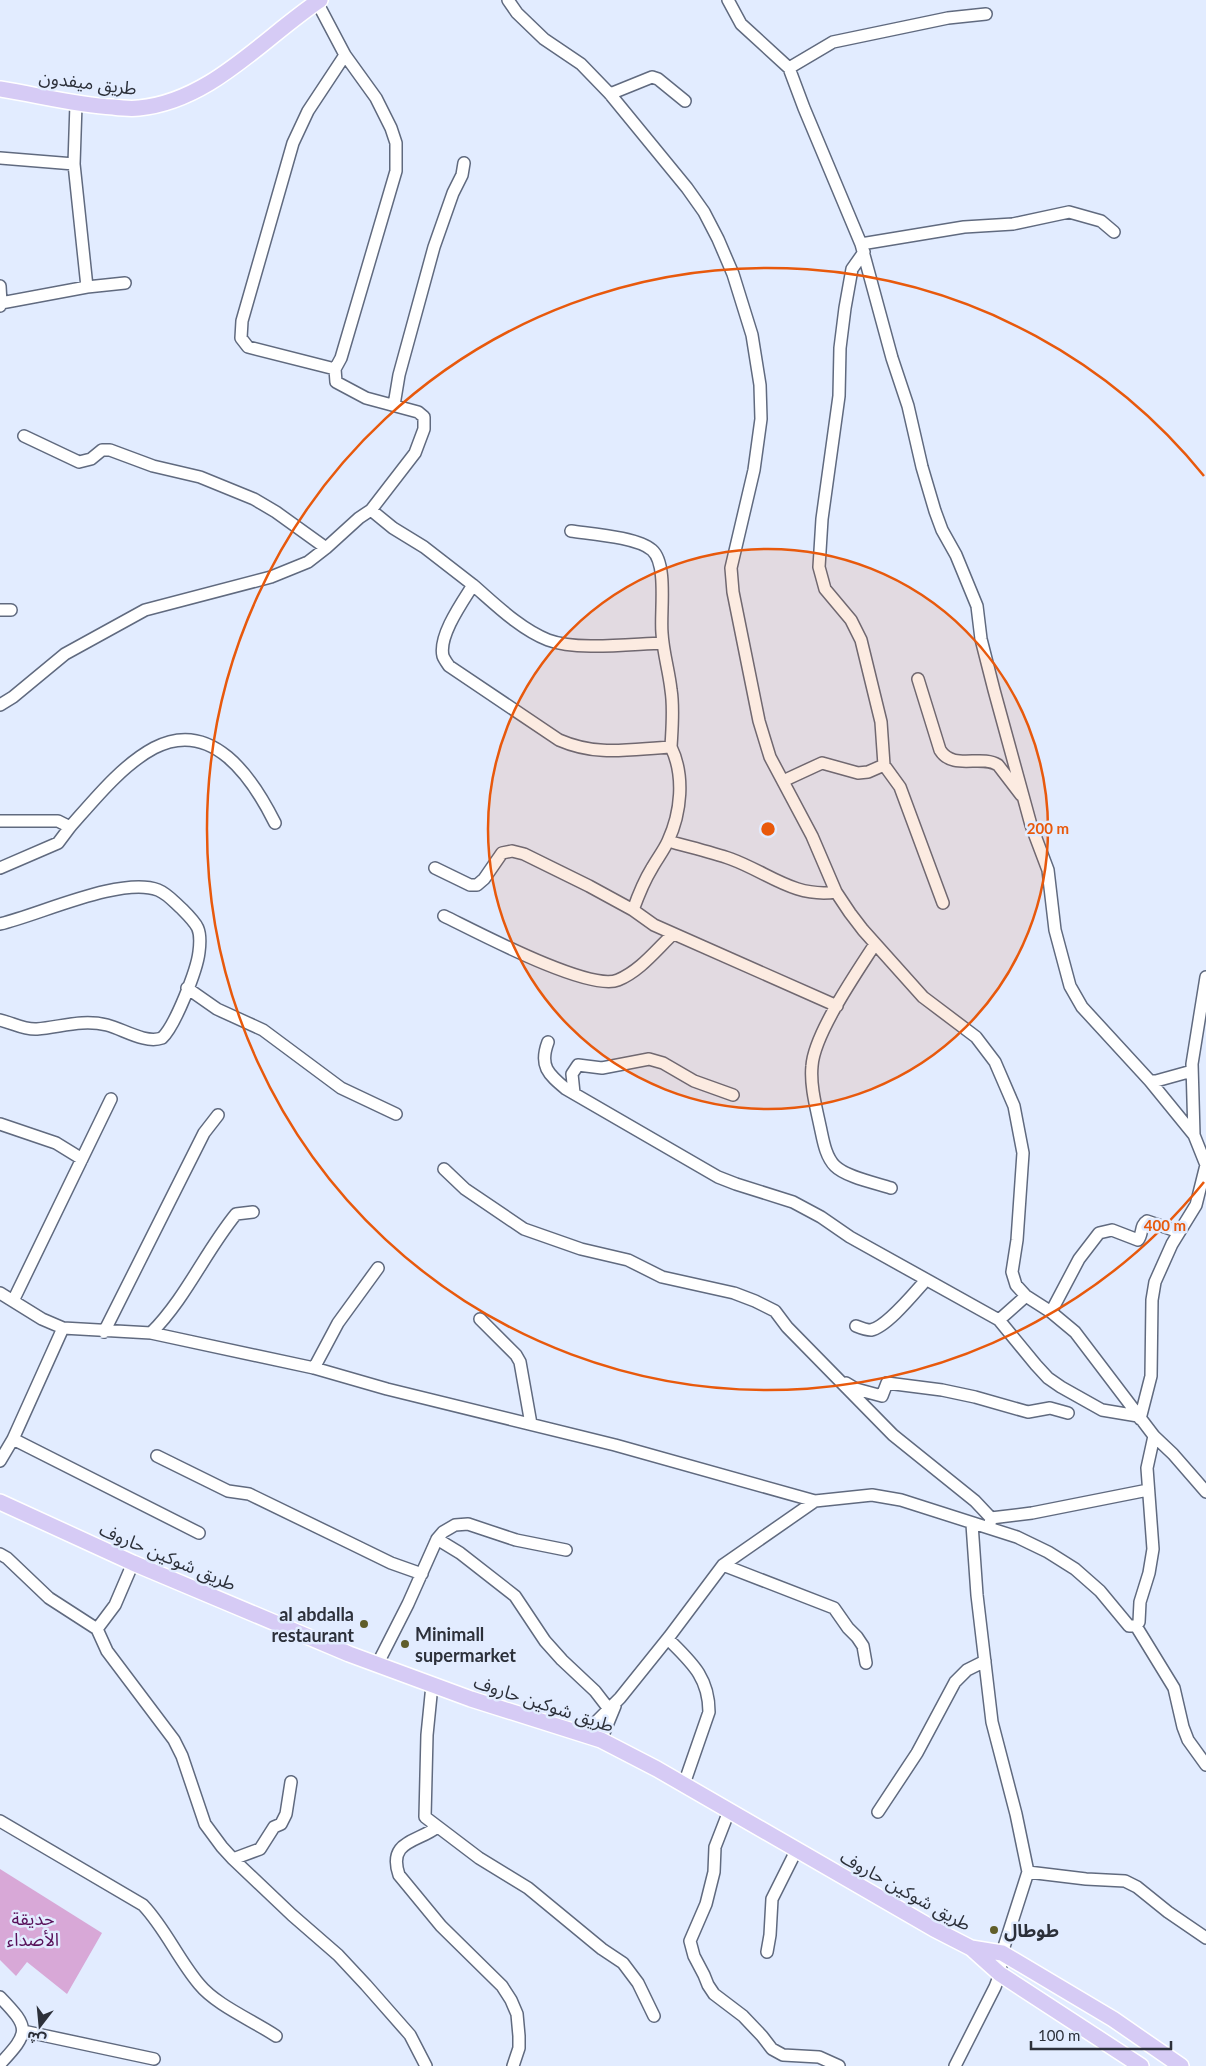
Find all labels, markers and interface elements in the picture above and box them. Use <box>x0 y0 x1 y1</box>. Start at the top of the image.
street label: طريق ميفدون <box>38 65 138 100</box>
text: 200 m <box>1027 819 1069 837</box>
centre of rings <box>759 820 777 838</box>
text: 400 m <box>1144 1216 1186 1234</box>
street label: طريق شوكين حاروف <box>96 1517 239 1596</box>
place label: al abdalla restaurant <box>272 1603 354 1646</box>
marker: al abdalla restaurant <box>358 1618 370 1630</box>
place label: Minimall supermarket <box>415 1623 516 1666</box>
marker: Minimall supermarket <box>399 1638 411 1650</box>
street label: طريق شوكين حاروف <box>471 1670 617 1737</box>
street label: طريق شوكين حاروف <box>836 1845 975 1936</box>
park label: حديقة الأصداء <box>7 1907 59 1950</box>
place label: طوطال <box>1004 1919 1059 1942</box>
marker: طوطال <box>988 1924 1000 1936</box>
north arrow <box>15 2001 65 2051</box>
scale bar <box>1031 2018 1171 2050</box>
text: 100 m <box>1038 2026 1080 2044</box>
text: ش <box>25 2028 48 2050</box>

